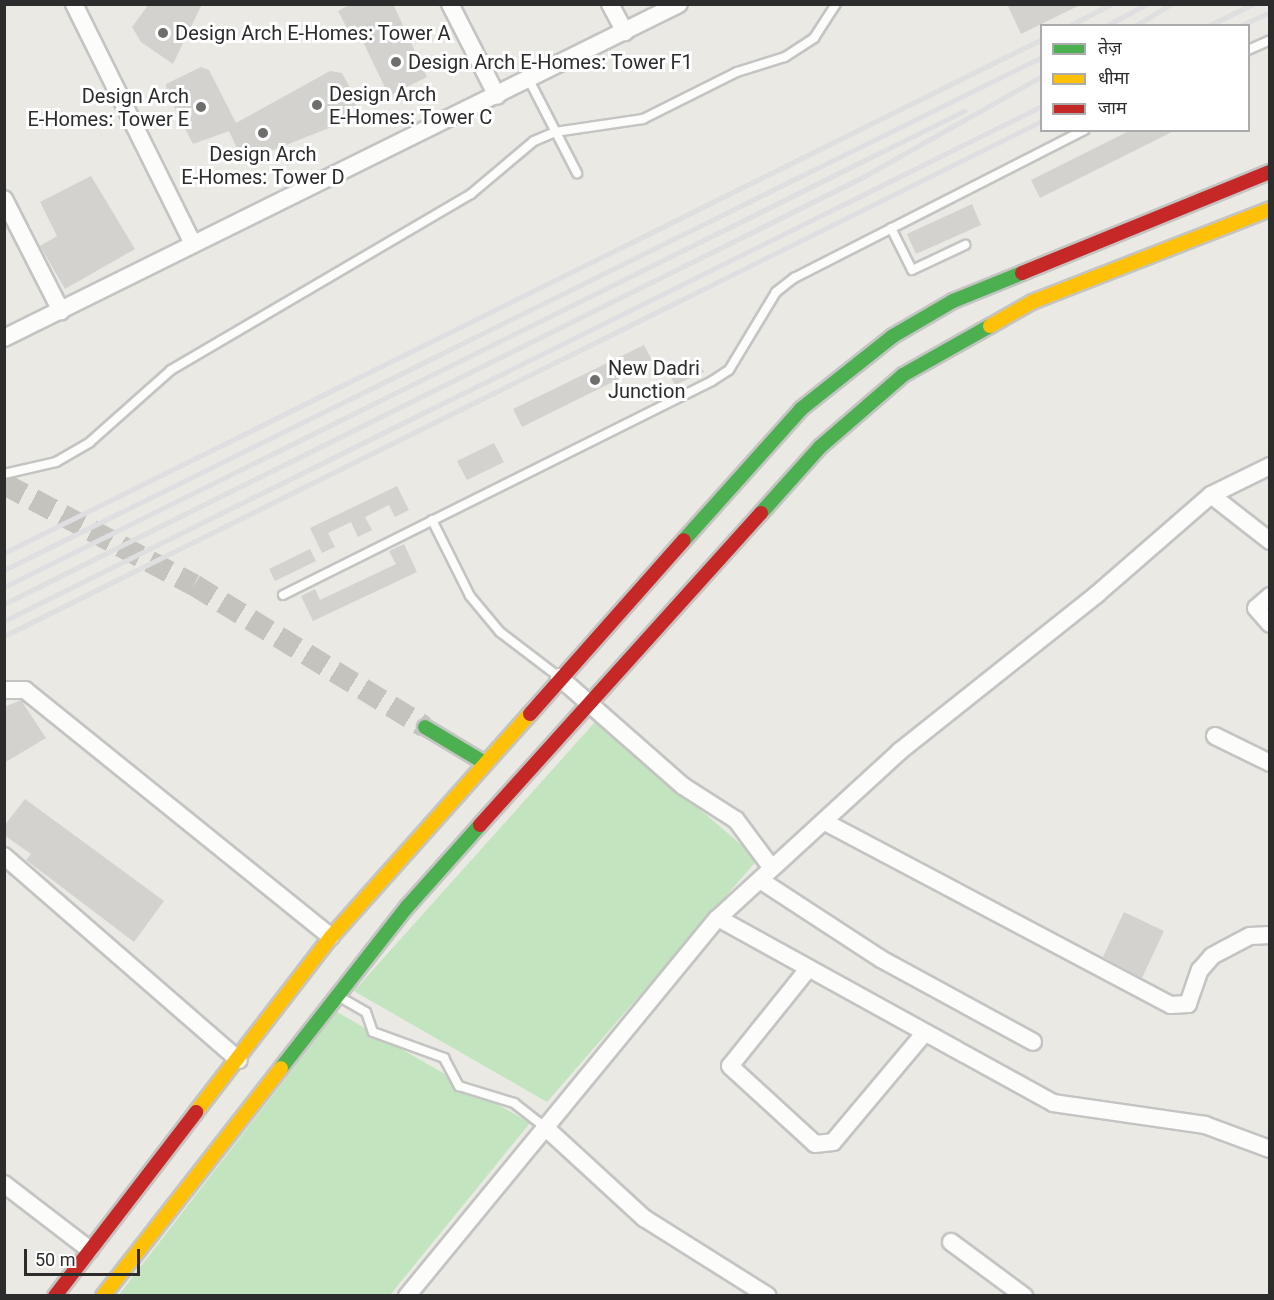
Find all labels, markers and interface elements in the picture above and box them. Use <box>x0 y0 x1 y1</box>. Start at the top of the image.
place label: Design Arch E-Homes: Tower A <box>175 21 451 45</box>
legend <box>1040 24 1250 132</box>
marker: Design Arch E-Homes: Tower A <box>156 26 170 40</box>
text: तेज़ <box>1098 37 1122 58</box>
place label: Design Arch E-Homes: Tower F1 <box>408 50 693 74</box>
marker: Design Arch E-Homes: Tower F1 <box>389 55 403 69</box>
text: धीमा <box>1098 67 1129 88</box>
place label: Design Arch E-Homes: Tower C <box>329 82 493 129</box>
place label: Design Arch E-Homes: Tower E <box>27 84 189 131</box>
text: जाम <box>1098 97 1127 118</box>
marker: Design Arch E-Homes: Tower C <box>310 98 324 112</box>
marker: Design Arch E-Homes: Tower E <box>194 100 208 114</box>
marker: Design Arch E-Homes: Tower D <box>256 126 270 140</box>
place label: Design Arch E-Homes: Tower D <box>181 142 345 189</box>
place label: New Dadri Junction <box>608 356 700 403</box>
marker: New Dadri Junction <box>586 371 604 389</box>
scale bar <box>27 1237 142 1275</box>
text: 50 m <box>35 1249 75 1270</box>

